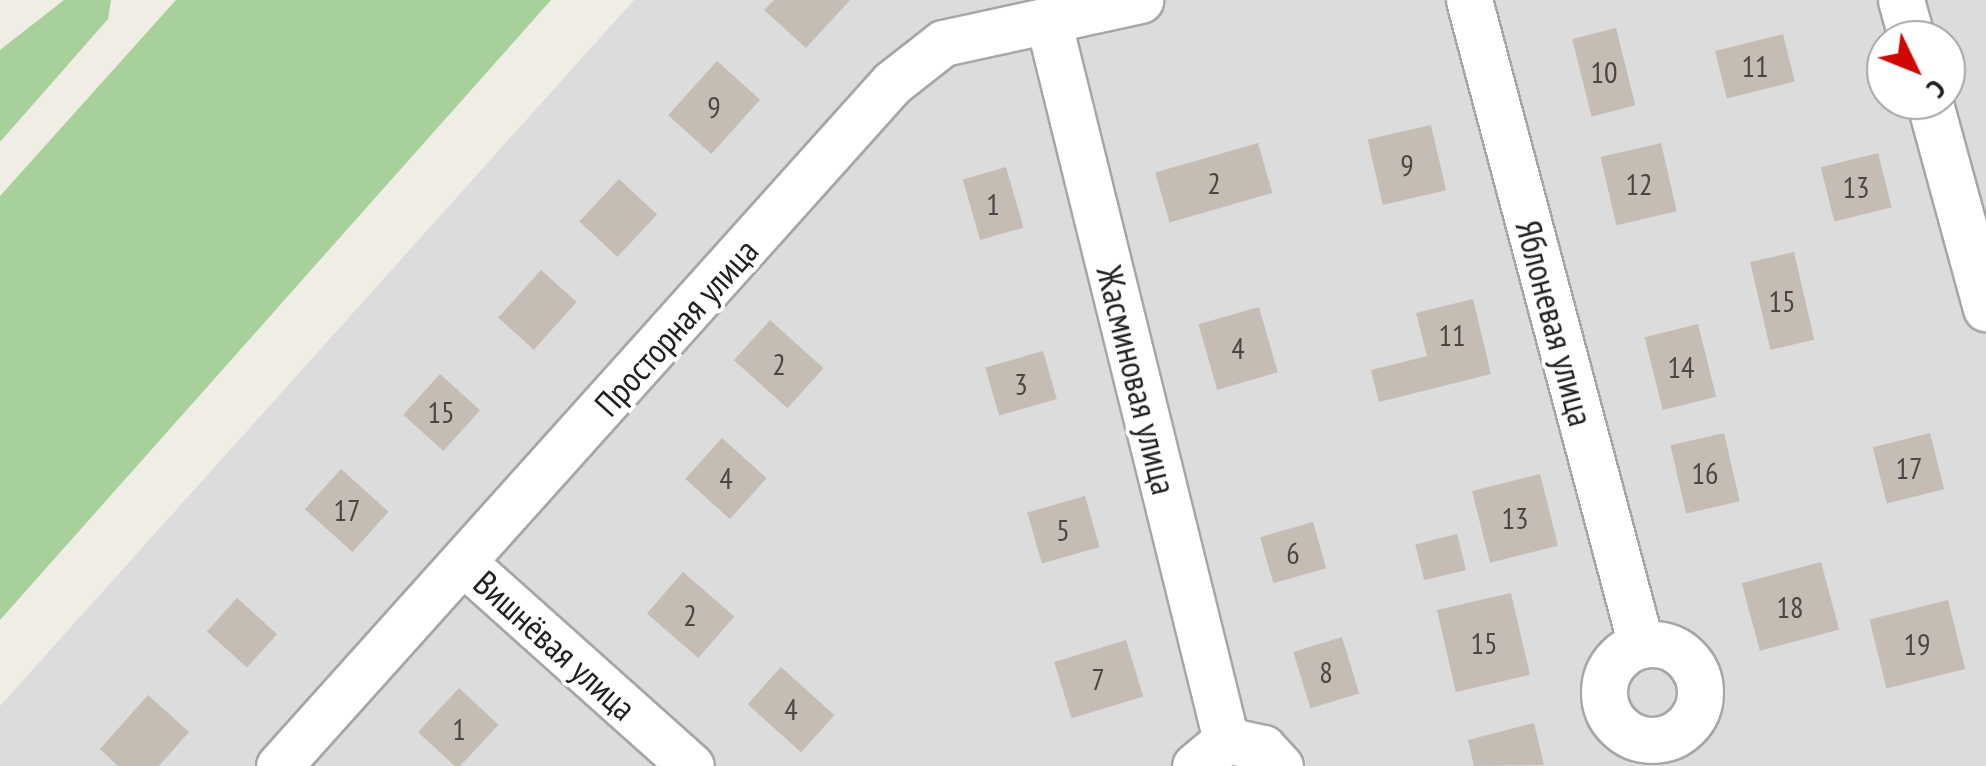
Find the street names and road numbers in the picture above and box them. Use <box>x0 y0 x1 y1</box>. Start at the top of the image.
street label: Яблоневая улица <box>1507 216 1603 430</box>
street label: Просторная улица <box>585 230 767 424</box>
street label: Жасминовая улица <box>1088 261 1186 499</box>
street label: Вишнёвая улица <box>465 561 645 729</box>

